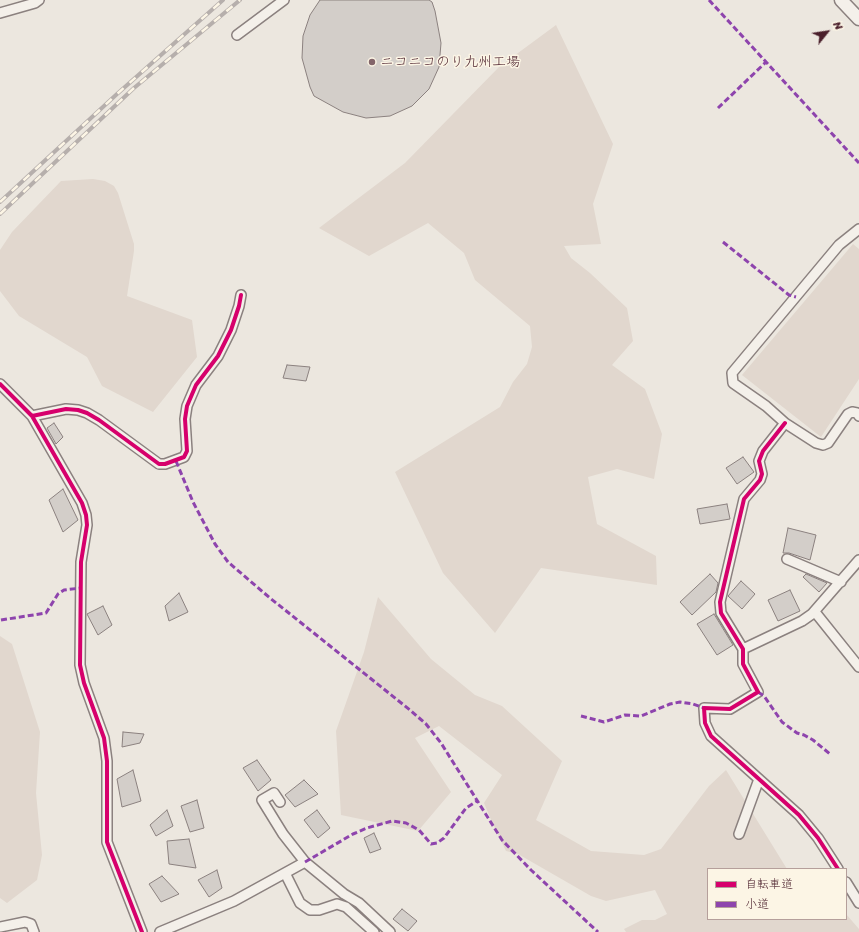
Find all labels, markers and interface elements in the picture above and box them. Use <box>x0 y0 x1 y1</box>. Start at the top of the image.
north arrow <box>807 12 847 52</box>
text: N <box>828 18 848 34</box>
place label: ニコニコのり九州工場 <box>380 54 520 70</box>
marker: ニコニコのり九州工場 <box>367 57 377 67</box>
legend <box>707 868 847 920</box>
text: 自転車道 <box>745 873 793 895</box>
text: 小道 <box>745 893 769 915</box>

